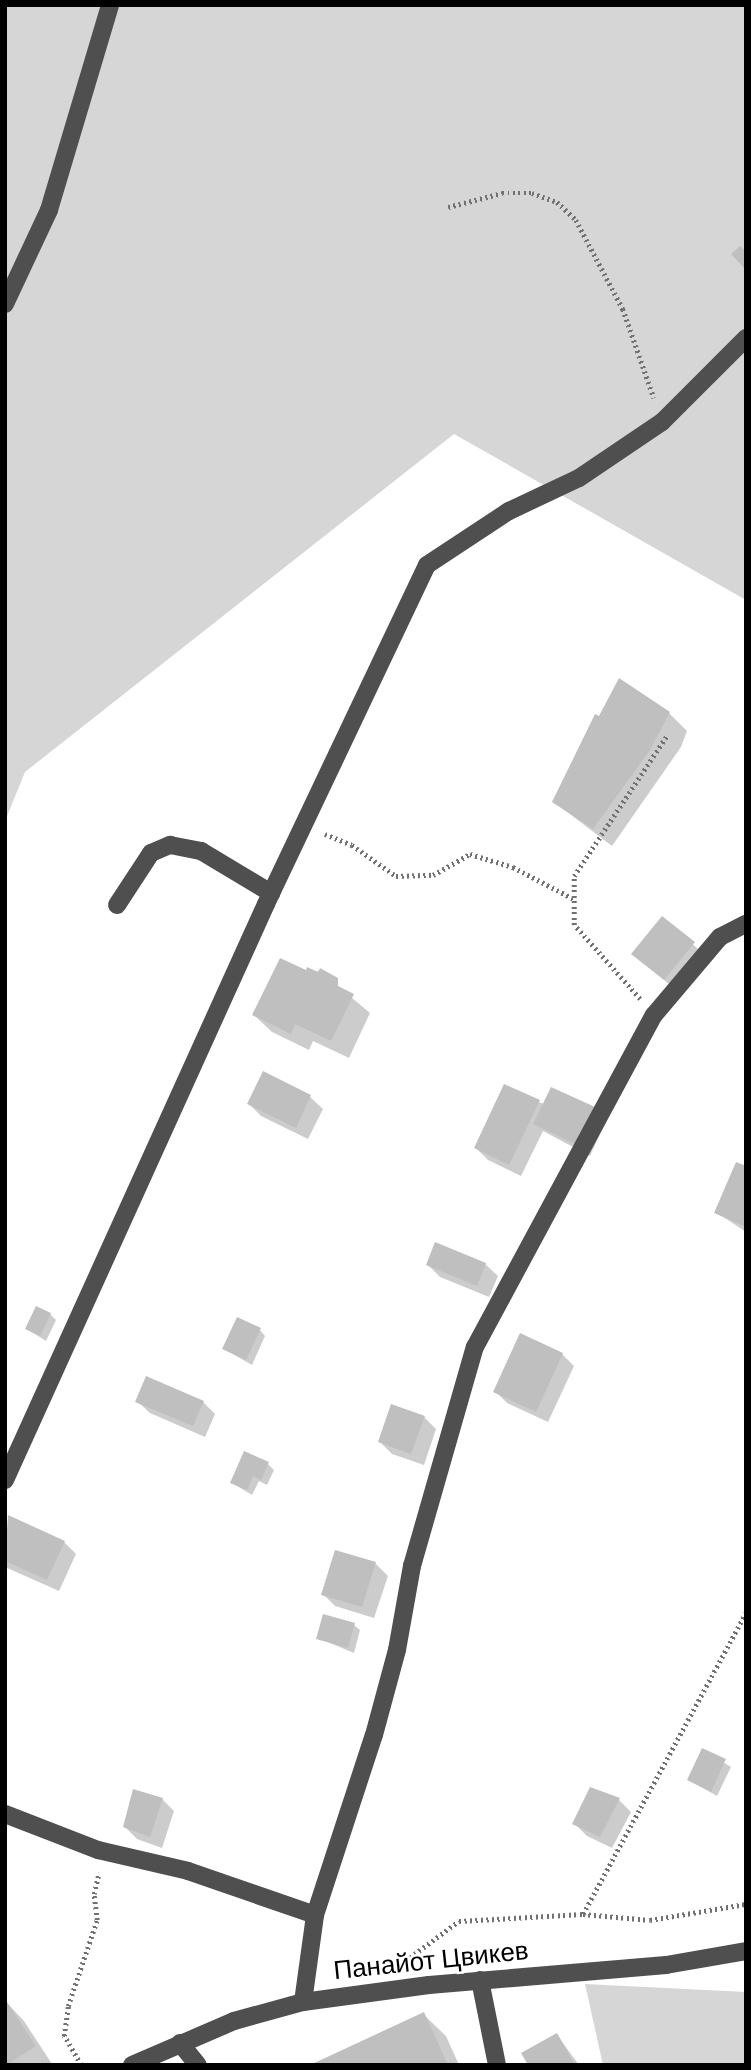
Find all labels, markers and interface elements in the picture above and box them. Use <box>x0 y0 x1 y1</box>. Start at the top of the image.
street label: Панайот Цвикев <box>332 1935 530 1987</box>

